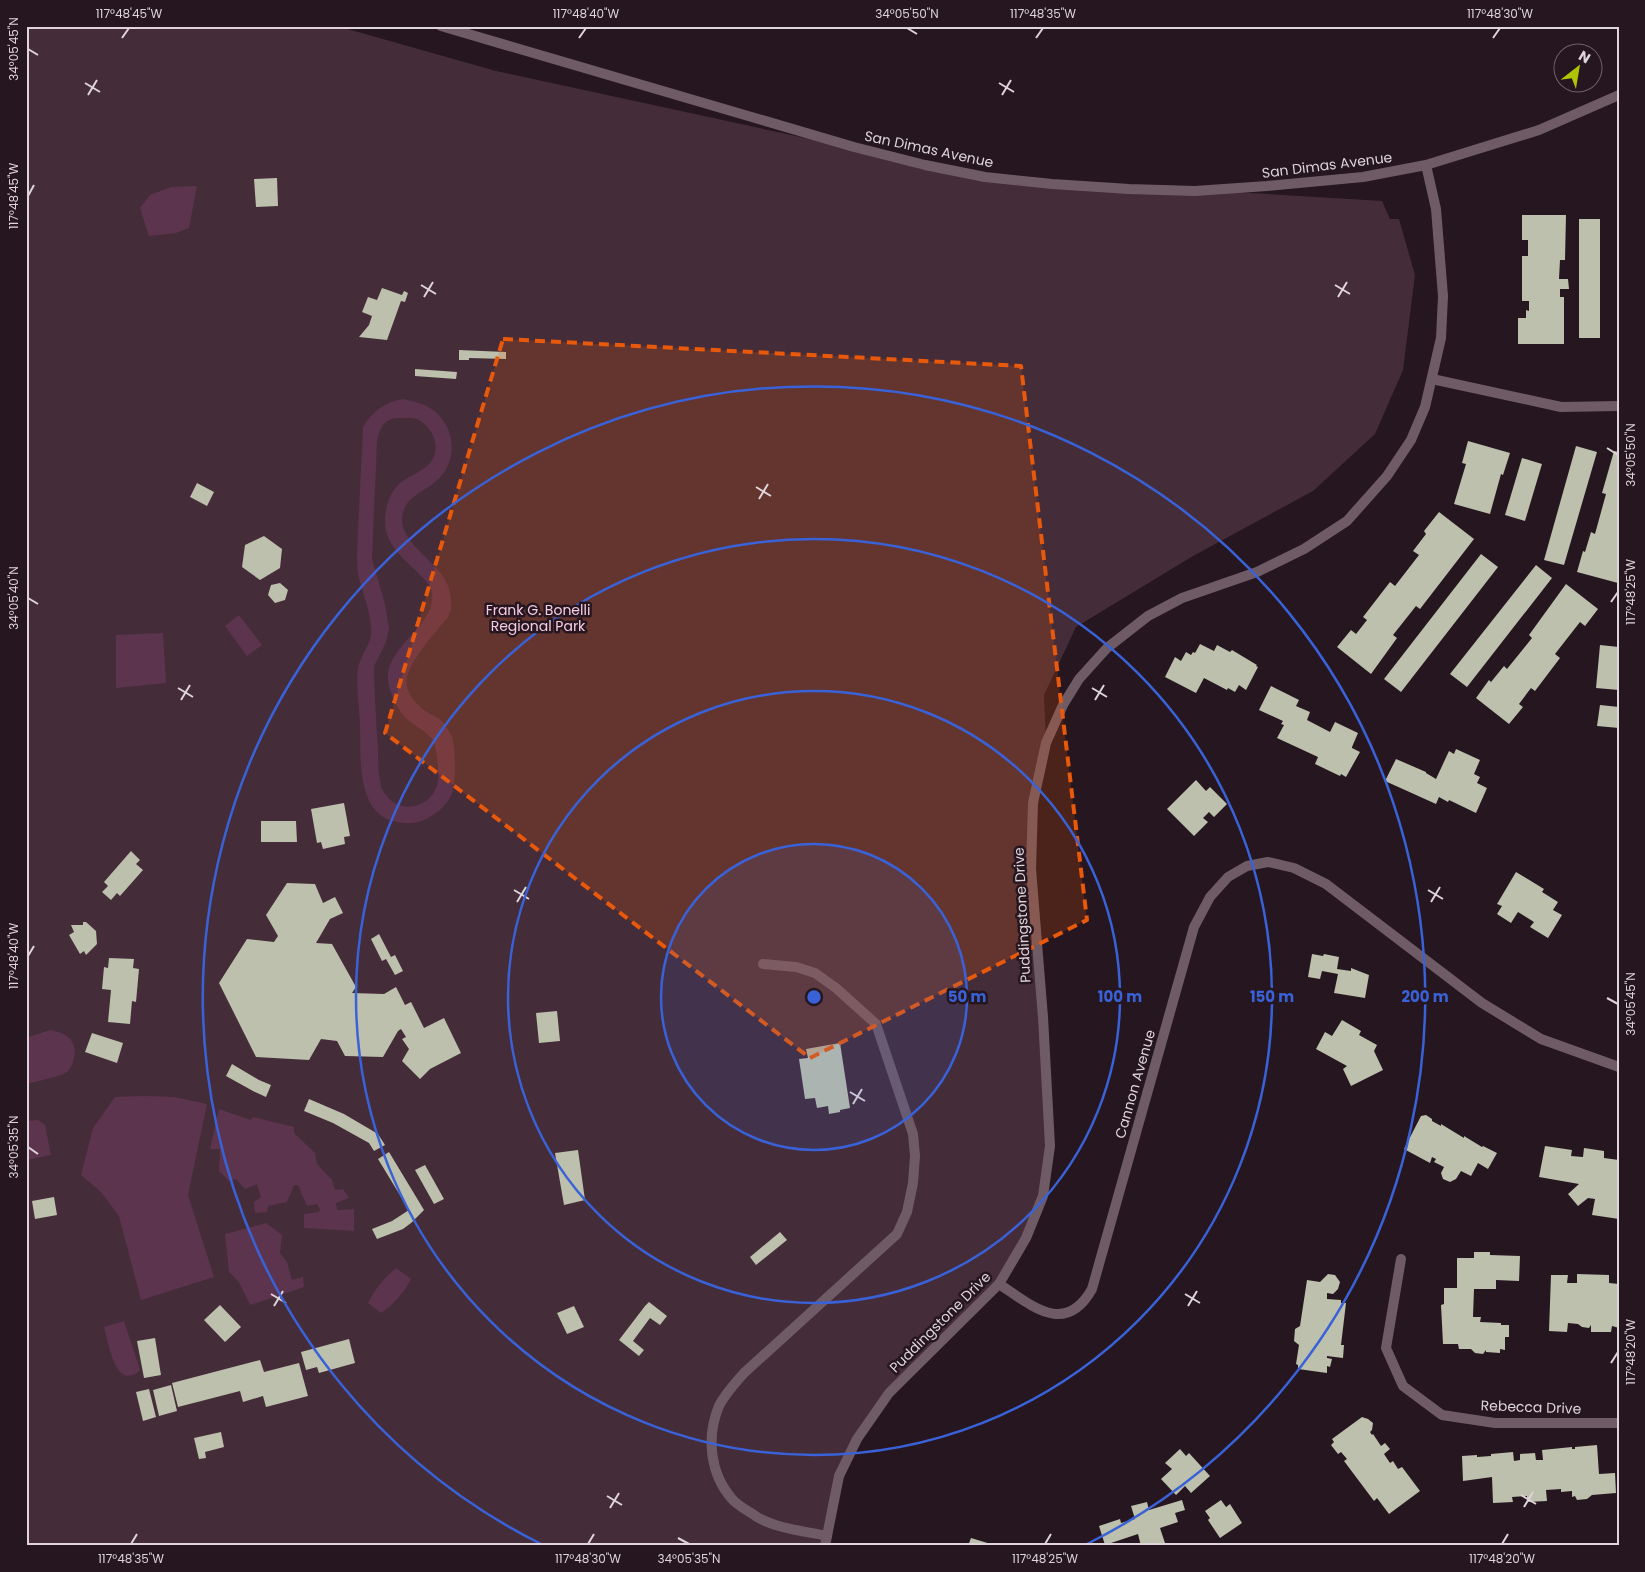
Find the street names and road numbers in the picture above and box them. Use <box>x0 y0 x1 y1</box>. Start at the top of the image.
street label: San Dimas Avenue <box>863 126 996 172</box>
street label: San Dimas Avenue <box>1261 147 1394 183</box>
street label: Puddingstone Drive <box>1008 846 1036 983</box>
street label: Cannon Avenue <box>1110 1027 1160 1141</box>
street label: Puddingstone Drive <box>885 1267 995 1377</box>
street label: Rebecca Drive <box>1480 1395 1582 1419</box>

